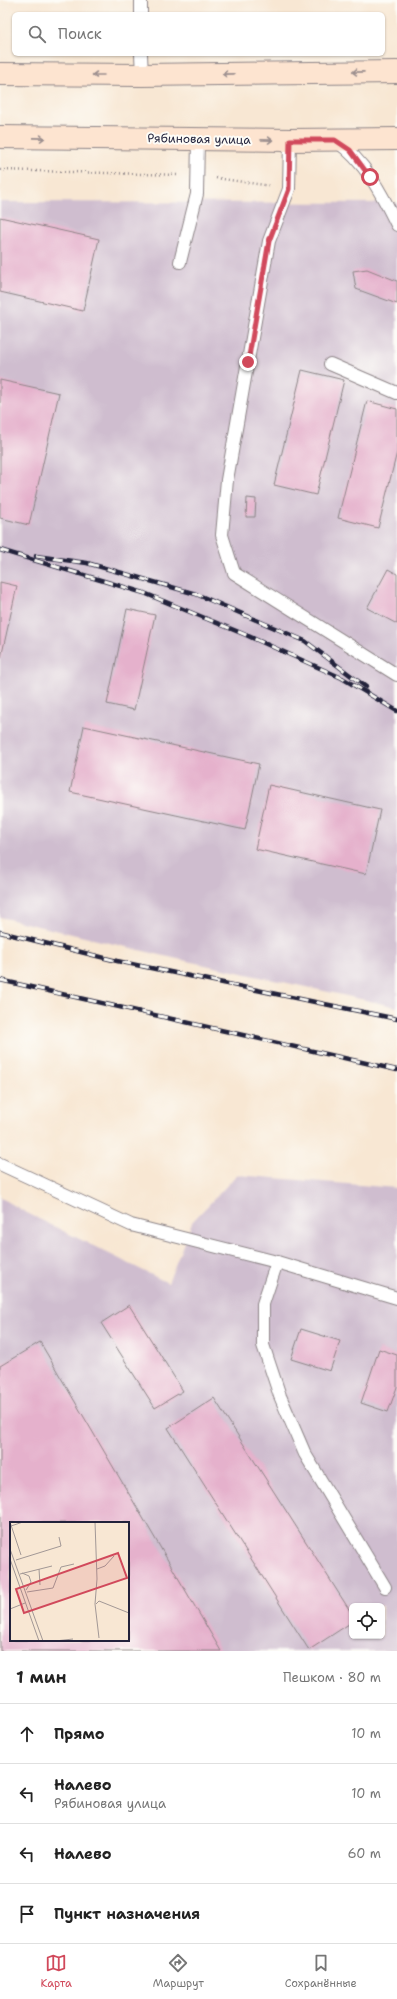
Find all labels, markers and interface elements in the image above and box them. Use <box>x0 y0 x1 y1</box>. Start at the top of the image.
search box <box>12 12 385 56</box>
icon: search <box>26 23 48 45</box>
text: Поиск <box>58 24 102 44</box>
one-way arrow <box>352 69 365 76</box>
one-way arrow <box>222 70 235 78</box>
one-way arrow <box>92 71 105 79</box>
street label: Рябиновая улица <box>147 130 251 148</box>
one-way arrow <box>32 134 45 142</box>
one-way arrow <box>260 136 273 144</box>
route start <box>361 168 379 186</box>
route end <box>239 353 257 371</box>
inset map <box>10 1522 129 1641</box>
map controls <box>349 1603 385 1639</box>
button: locate <box>349 1603 385 1639</box>
text: 1 мин <box>16 1666 66 1688</box>
text: Пешком · 80 m <box>283 1669 381 1686</box>
icon: ahead <box>16 1723 38 1745</box>
text: Прямо <box>54 1724 104 1744</box>
text: 10 m <box>351 1725 381 1742</box>
text: Налево <box>54 1775 112 1795</box>
icon: left <box>16 1783 38 1805</box>
text: 10 m <box>351 1785 381 1802</box>
text: Рябиновая улица <box>54 1795 166 1812</box>
icon: left <box>16 1843 38 1865</box>
text: Налево <box>54 1844 112 1864</box>
text: 60 m <box>348 1845 381 1862</box>
icon: arrive <box>16 1903 38 1925</box>
text: Пункт назначения <box>54 1904 200 1924</box>
tab: Карта <box>40 1952 72 1991</box>
tab: Маршрут <box>153 1952 204 1991</box>
tab: Сохранённые <box>285 1952 357 1991</box>

